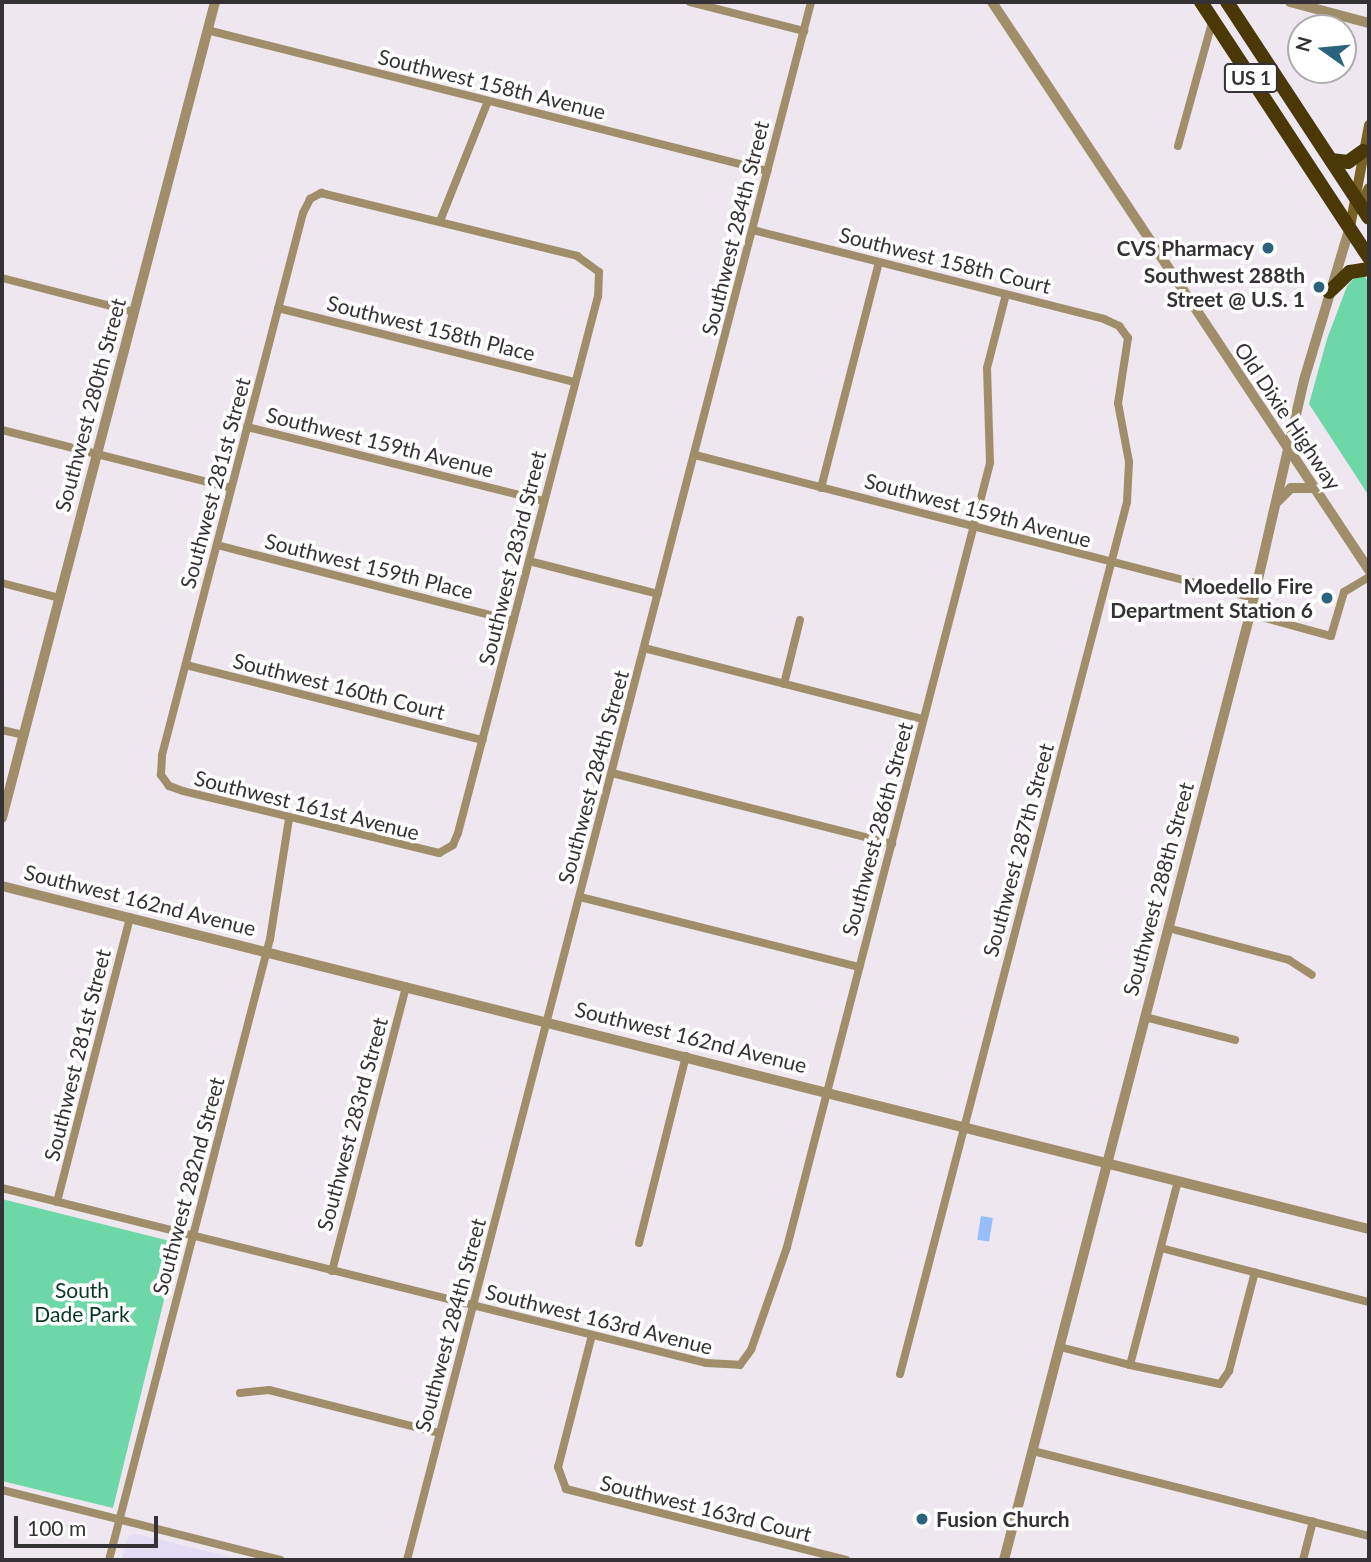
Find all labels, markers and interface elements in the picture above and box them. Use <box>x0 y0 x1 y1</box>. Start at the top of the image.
north arrow <box>1287 14 1357 84</box>
text: N <box>1290 34 1316 54</box>
street label: Southwest 158th Avenue <box>375 43 609 125</box>
road number: US 1 <box>1223 62 1279 94</box>
street label: Southwest 284th Street <box>696 118 774 338</box>
street label: Southwest 158th Court <box>837 221 1053 299</box>
place label: CVS Pharmacy <box>1117 235 1254 261</box>
marker: CVS Pharmacy <box>1260 240 1276 256</box>
place label: Southwest 288th Street @ U.S. 1 <box>1144 262 1305 312</box>
marker: Southwest 288th Street @ U.S. 1 <box>1311 279 1327 295</box>
street label: Southwest 158th Place <box>324 290 538 366</box>
street label: Southwest 280th Street <box>49 295 131 515</box>
street label: Old Dixie Highway <box>1229 338 1347 494</box>
street label: Southwest 281st Street <box>175 375 255 591</box>
street label: Southwest 159th Avenue <box>263 401 497 483</box>
street label: Southwest 283rd Street <box>473 448 551 668</box>
street label: Southwest 159th Avenue <box>862 468 1094 552</box>
street label: Southwest 159th Place <box>262 528 476 604</box>
place label: Moedello Fire Department Station 6 <box>1110 573 1313 623</box>
marker: Moedello Fire Department Station 6 <box>1319 590 1335 606</box>
street label: Southwest 160th Court <box>231 647 447 725</box>
street label: Southwest 284th Street <box>552 667 634 887</box>
street label: Southwest 286th Street <box>836 719 918 939</box>
street label: Southwest 287th Street <box>977 740 1059 960</box>
street label: Southwest 161st Avenue <box>192 765 422 845</box>
street label: Southwest 288th Street <box>1117 779 1199 999</box>
street label: Southwest 162nd Avenue <box>21 859 259 941</box>
street label: Southwest 281st Street <box>38 946 116 1164</box>
street label: Southwest 162nd Avenue <box>572 996 810 1078</box>
street label: Southwest 283rd Street <box>311 1015 393 1233</box>
street label: Southwest 282nd Street <box>147 1074 229 1298</box>
street label: Southwest 284th Street <box>409 1215 491 1435</box>
park label: South Dade Park <box>34 1277 130 1327</box>
street label: Southwest 163rd Avenue <box>482 1278 716 1360</box>
street label: Southwest 163rd Court <box>598 1470 814 1546</box>
scale bar <box>18 1502 161 1546</box>
place label: Fusion Church <box>936 1506 1070 1532</box>
marker: Fusion Church <box>914 1511 930 1527</box>
text: 100 m <box>27 1515 86 1540</box>

